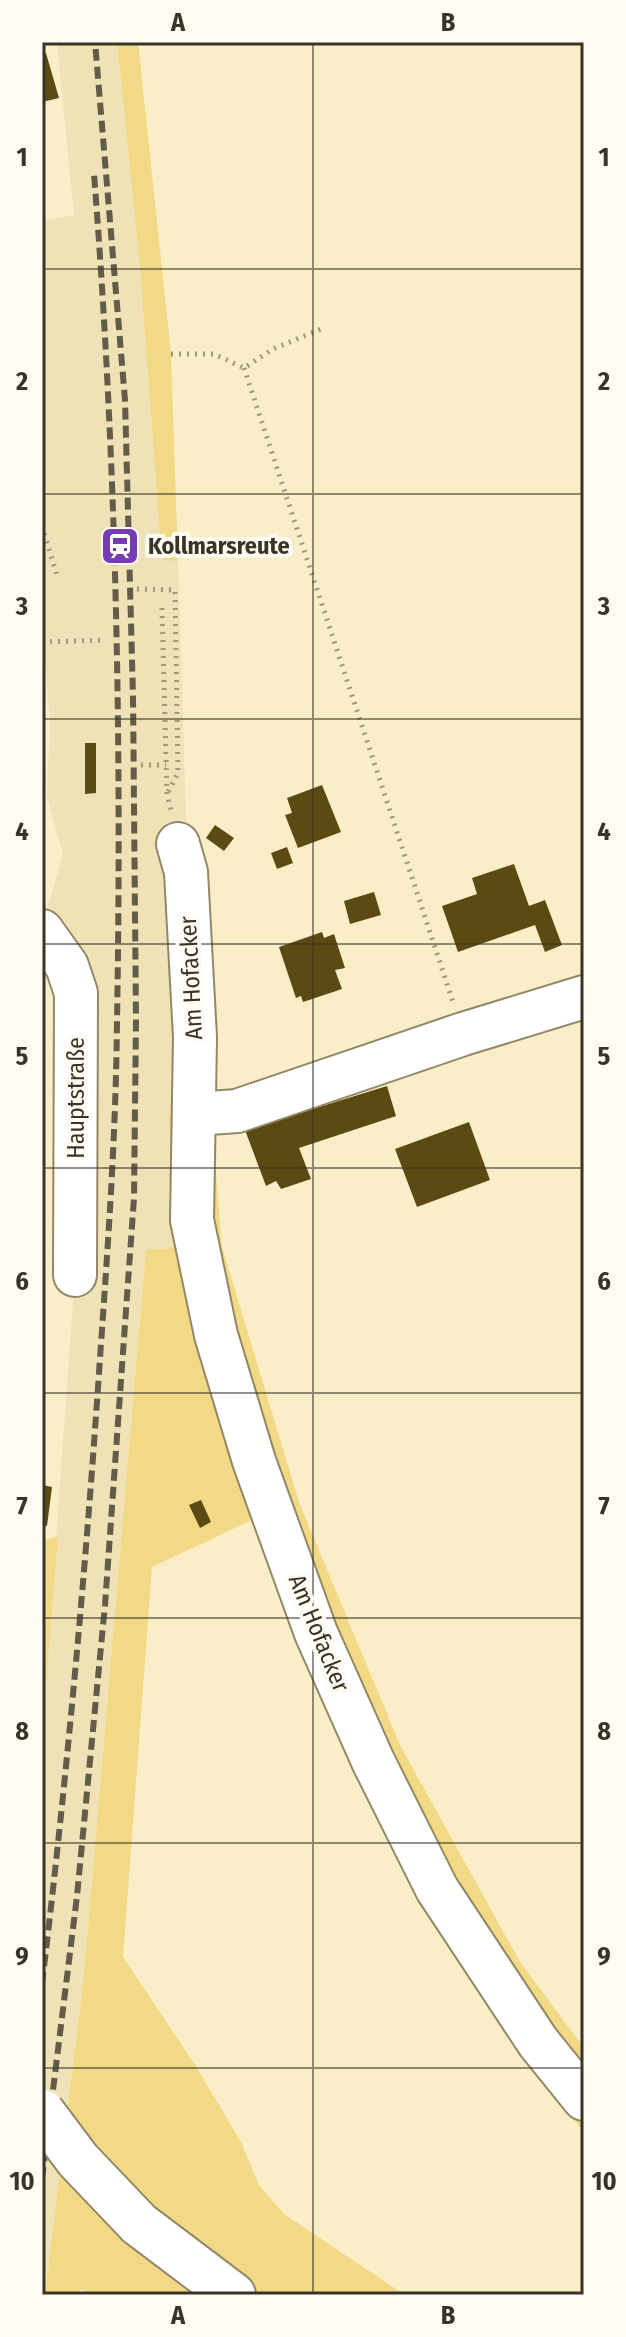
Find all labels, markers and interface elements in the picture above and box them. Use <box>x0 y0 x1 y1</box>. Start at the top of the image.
text: A <box>170 7 186 38</box>
text: B <box>441 7 456 38</box>
text: 1 <box>17 142 28 173</box>
text: 1 <box>599 142 610 173</box>
text: 2 <box>15 366 28 397</box>
text: 2 <box>597 366 610 397</box>
station icon: Kollmarsreute <box>99 525 141 567</box>
place label: Kollmarsreute <box>148 532 290 560</box>
text: 3 <box>15 591 28 622</box>
text: 3 <box>597 591 610 622</box>
text: 4 <box>15 816 29 847</box>
text: 4 <box>597 816 611 847</box>
street label: Am Hofacker <box>174 915 208 1041</box>
street label: Hauptstraße <box>62 1037 90 1159</box>
text: 5 <box>16 1041 29 1072</box>
text: 5 <box>598 1041 611 1072</box>
text: 6 <box>15 1266 29 1297</box>
text: 6 <box>597 1266 611 1297</box>
text: 7 <box>16 1491 28 1522</box>
text: 7 <box>598 1491 610 1522</box>
street label: Am Hofacker <box>283 1570 355 1696</box>
text: 8 <box>15 1716 29 1747</box>
text: 8 <box>597 1716 611 1747</box>
text: 9 <box>15 1941 29 1972</box>
text: 9 <box>597 1941 611 1972</box>
text: 10 <box>9 2166 35 2197</box>
text: 10 <box>591 2166 617 2197</box>
text: A <box>170 2300 186 2331</box>
text: B <box>441 2300 456 2331</box>

